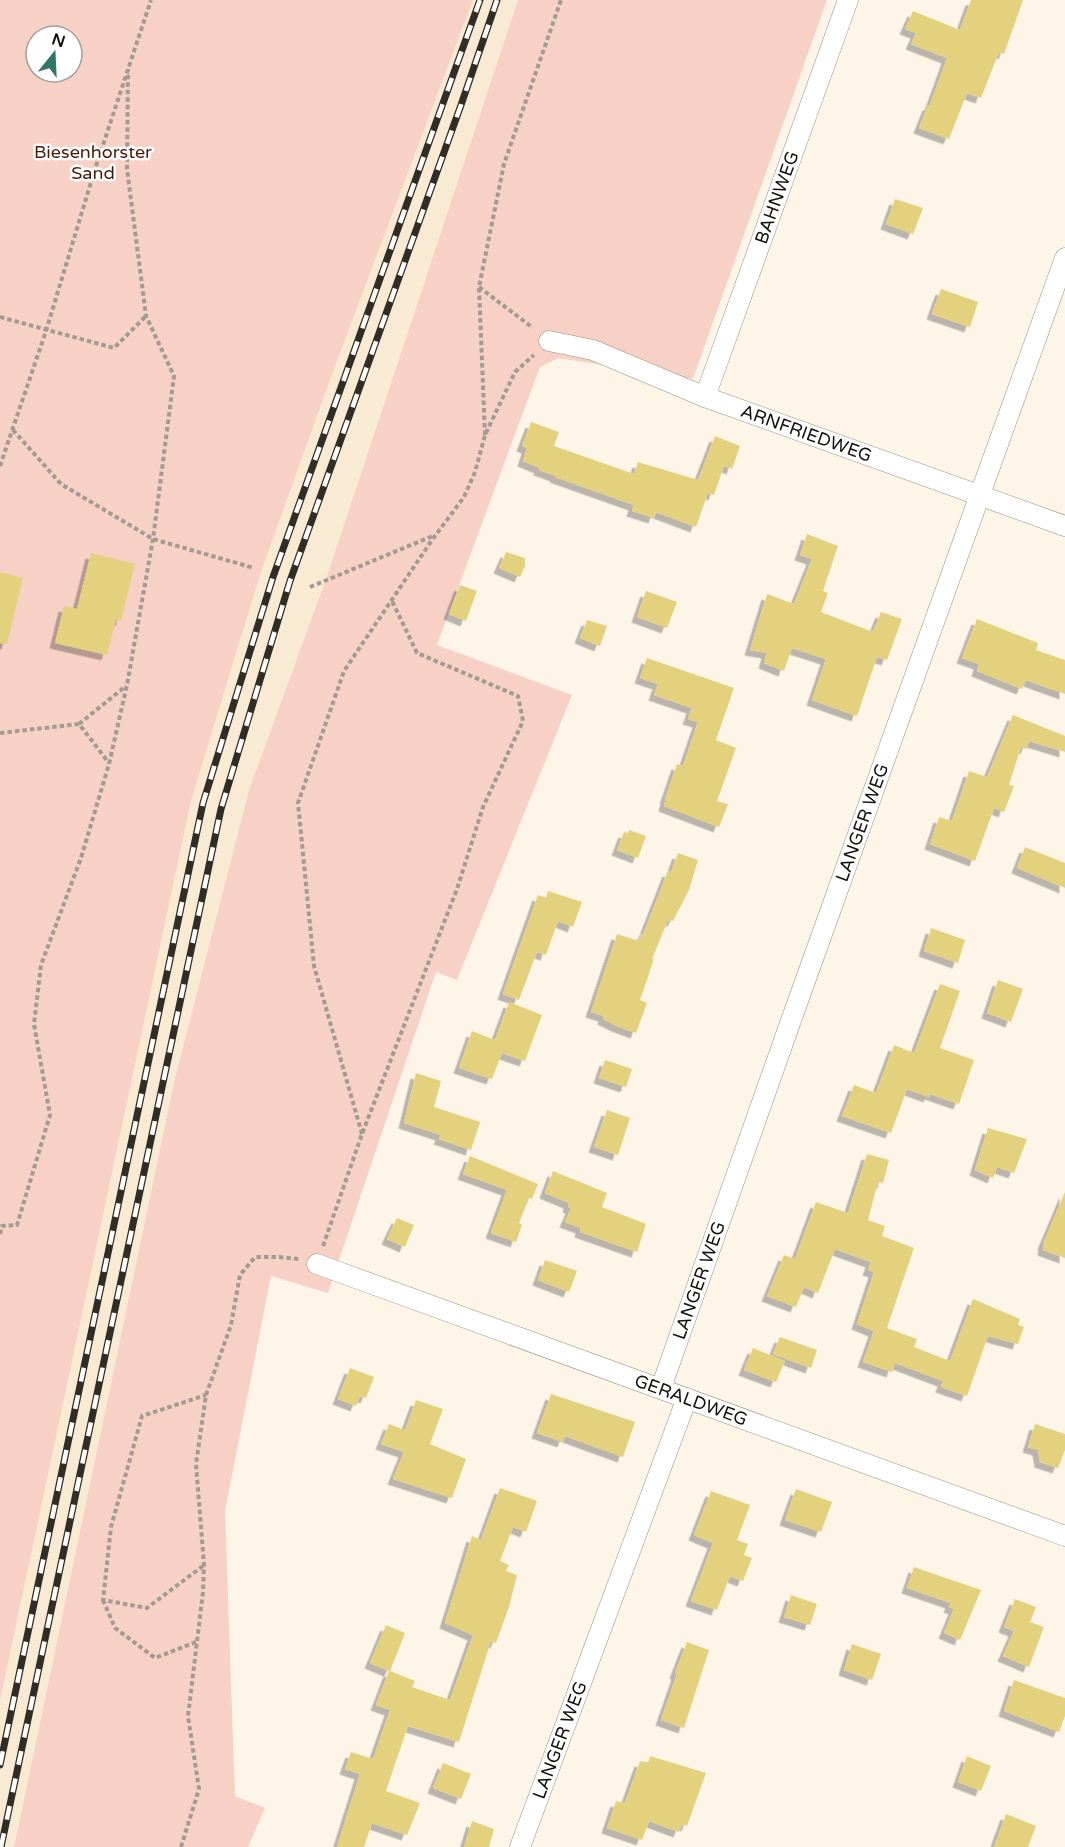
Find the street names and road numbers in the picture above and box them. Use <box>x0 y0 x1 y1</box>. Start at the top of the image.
street label: BAHNWEG <box>750 148 804 247</box>
street label: ARNFRIEDWEG <box>738 400 875 467</box>
street label: LANGER WEG <box>831 761 893 885</box>
street label: LANGER WEG <box>668 1219 730 1343</box>
street label: GERALDWEG <box>632 1369 750 1431</box>
street label: LANGER WEG <box>528 1678 592 1802</box>

